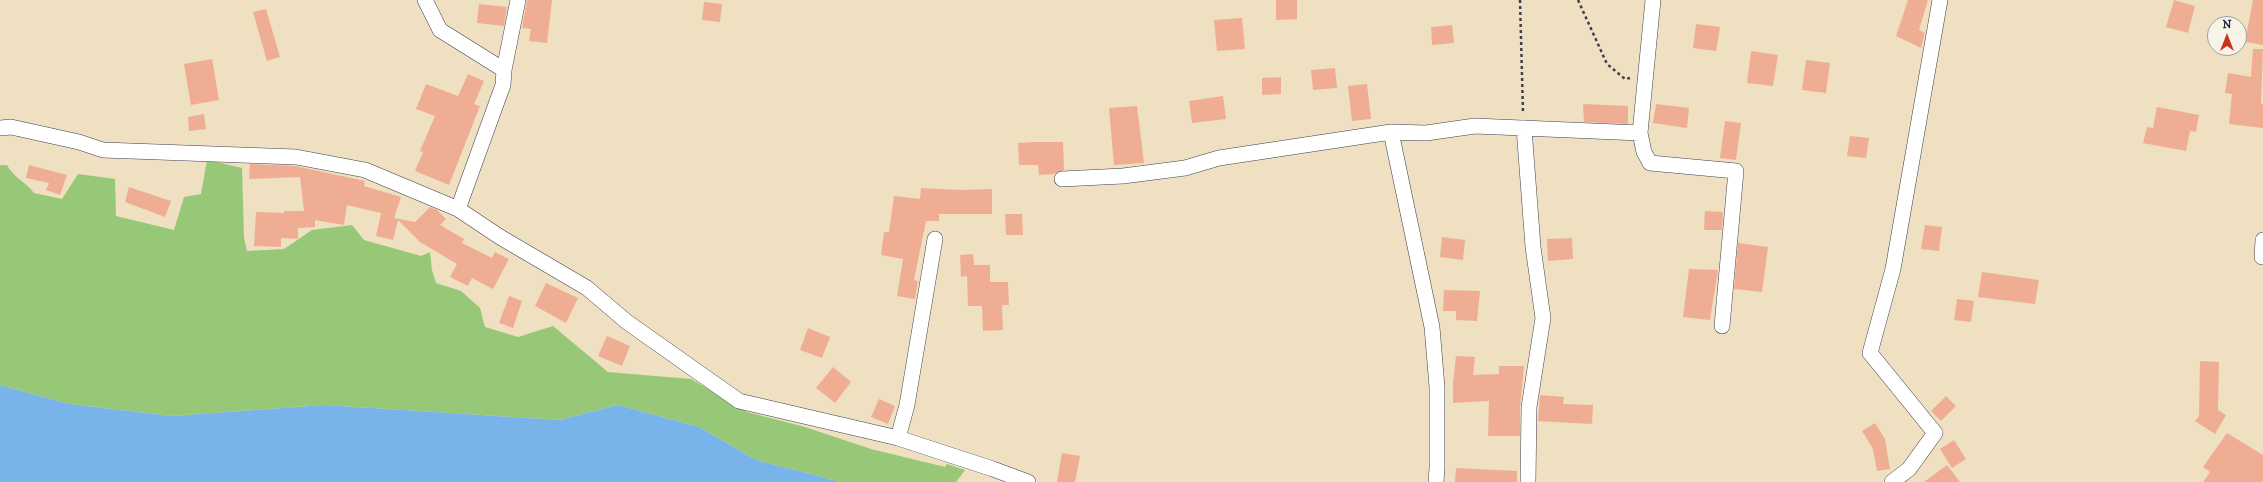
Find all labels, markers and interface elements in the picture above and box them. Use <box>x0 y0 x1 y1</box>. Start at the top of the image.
north arrow <box>2207 16 2247 56</box>
text: N <box>2222 18 2232 32</box>

